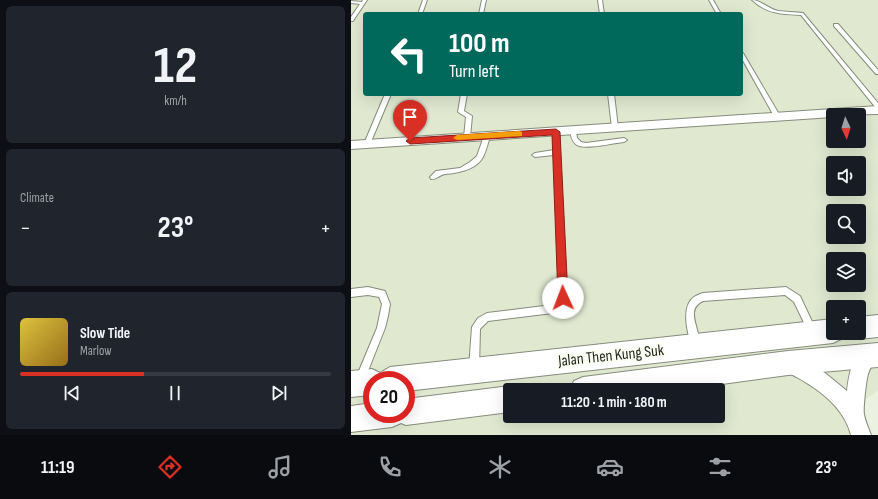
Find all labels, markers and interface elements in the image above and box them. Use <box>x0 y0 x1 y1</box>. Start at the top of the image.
text: 100 m <box>449 27 510 60</box>
icon: left <box>383 28 435 80</box>
text: 12 <box>154 35 197 98</box>
text: Turn left <box>449 61 500 82</box>
text: km/h <box>164 93 187 109</box>
pin <box>393 100 427 141</box>
icon: arrive <box>399 106 421 128</box>
north arrow <box>826 108 866 148</box>
map controls <box>826 108 866 340</box>
button: sound <box>826 156 866 196</box>
text: Climate <box>20 190 54 206</box>
button: search <box>826 204 866 244</box>
text: 23° <box>157 210 194 246</box>
text: − <box>20 215 31 242</box>
text: + <box>320 215 331 242</box>
button: layers <box>826 252 866 292</box>
position arrow <box>542 277 584 319</box>
button: + <box>826 300 866 340</box>
text: Slow Tide <box>80 324 130 343</box>
street label: Jalan Then Kung Suk <box>556 341 665 371</box>
text: Marlow <box>80 343 112 359</box>
speed limit sign: 20 <box>363 371 415 423</box>
icon: previous <box>61 382 83 404</box>
icon: pause <box>164 382 186 404</box>
icon: next <box>268 382 290 404</box>
text: 11:20 · 1 min · 180 m <box>561 393 667 412</box>
icon: directions <box>156 453 184 481</box>
icon: music <box>266 453 294 481</box>
icon: phone <box>376 453 404 481</box>
icon: climate <box>486 453 514 481</box>
icon: car <box>596 453 624 481</box>
icon: filters <box>706 453 734 481</box>
text: 11:19 <box>41 457 75 478</box>
text: 23° <box>815 457 837 478</box>

